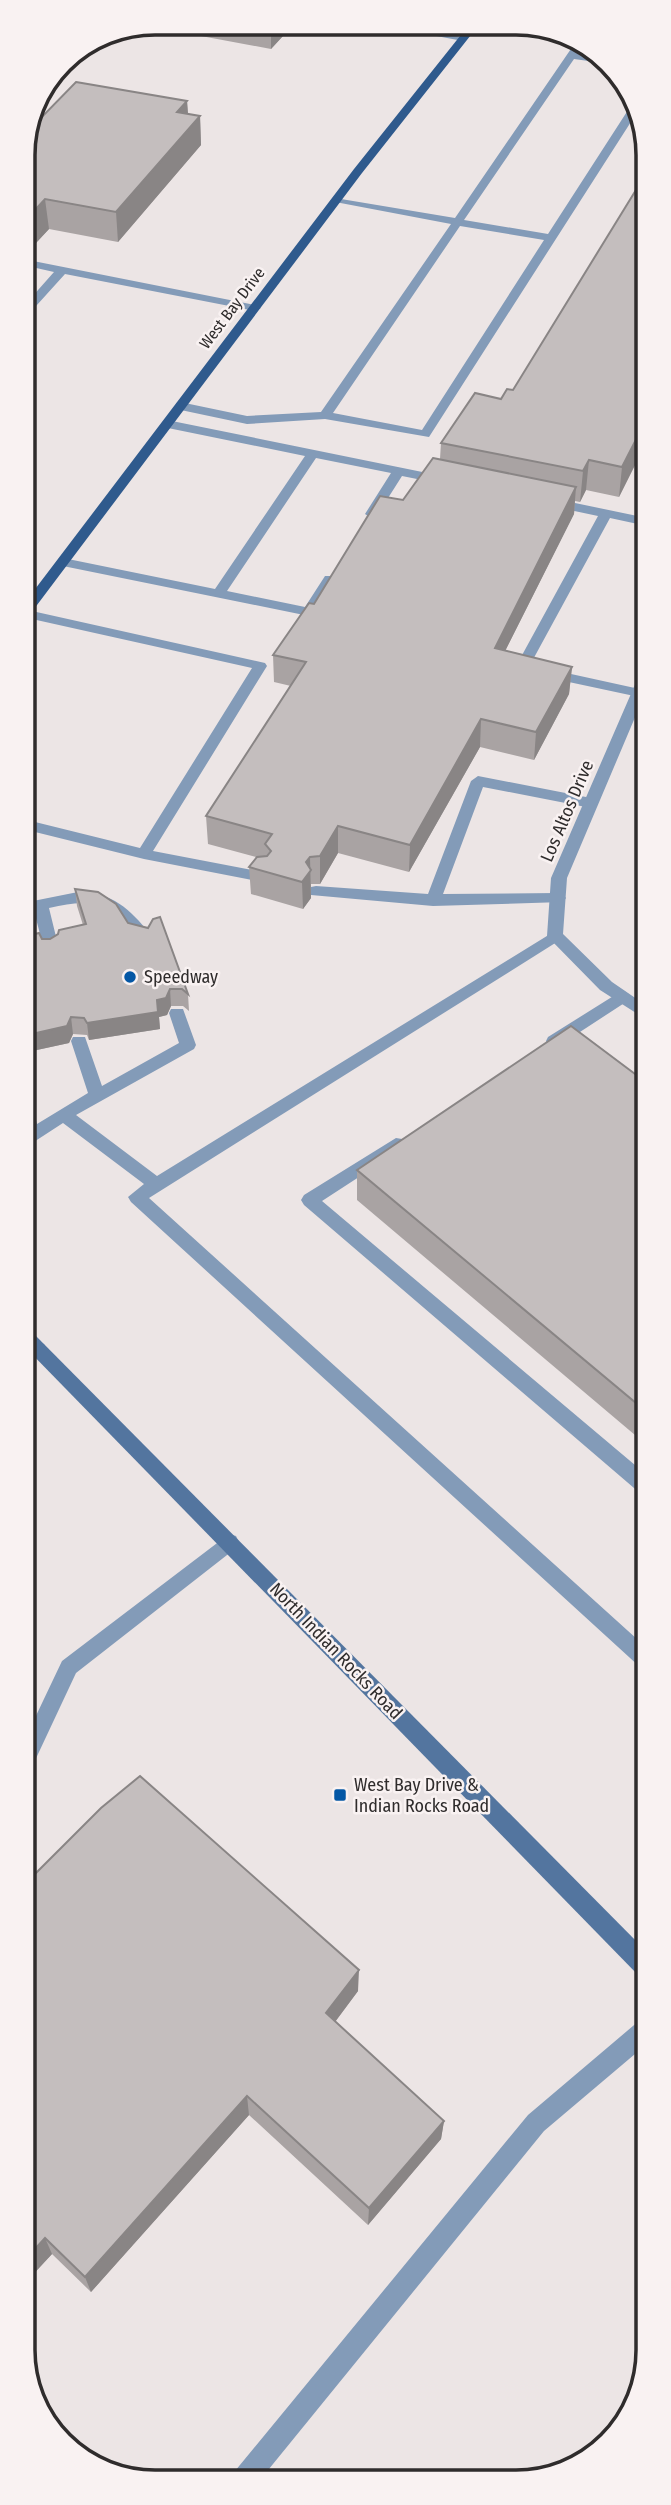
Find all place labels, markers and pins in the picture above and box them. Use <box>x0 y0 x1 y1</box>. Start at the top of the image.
place label: Speedway <box>144 966 218 988</box>
marker: Speedway <box>122 969 138 985</box>
place label: West Bay Drive & Indian Rocks Road <box>354 1774 489 1817</box>
marker: West Bay Drive & Indian Rocks Road <box>332 1787 348 1803</box>

